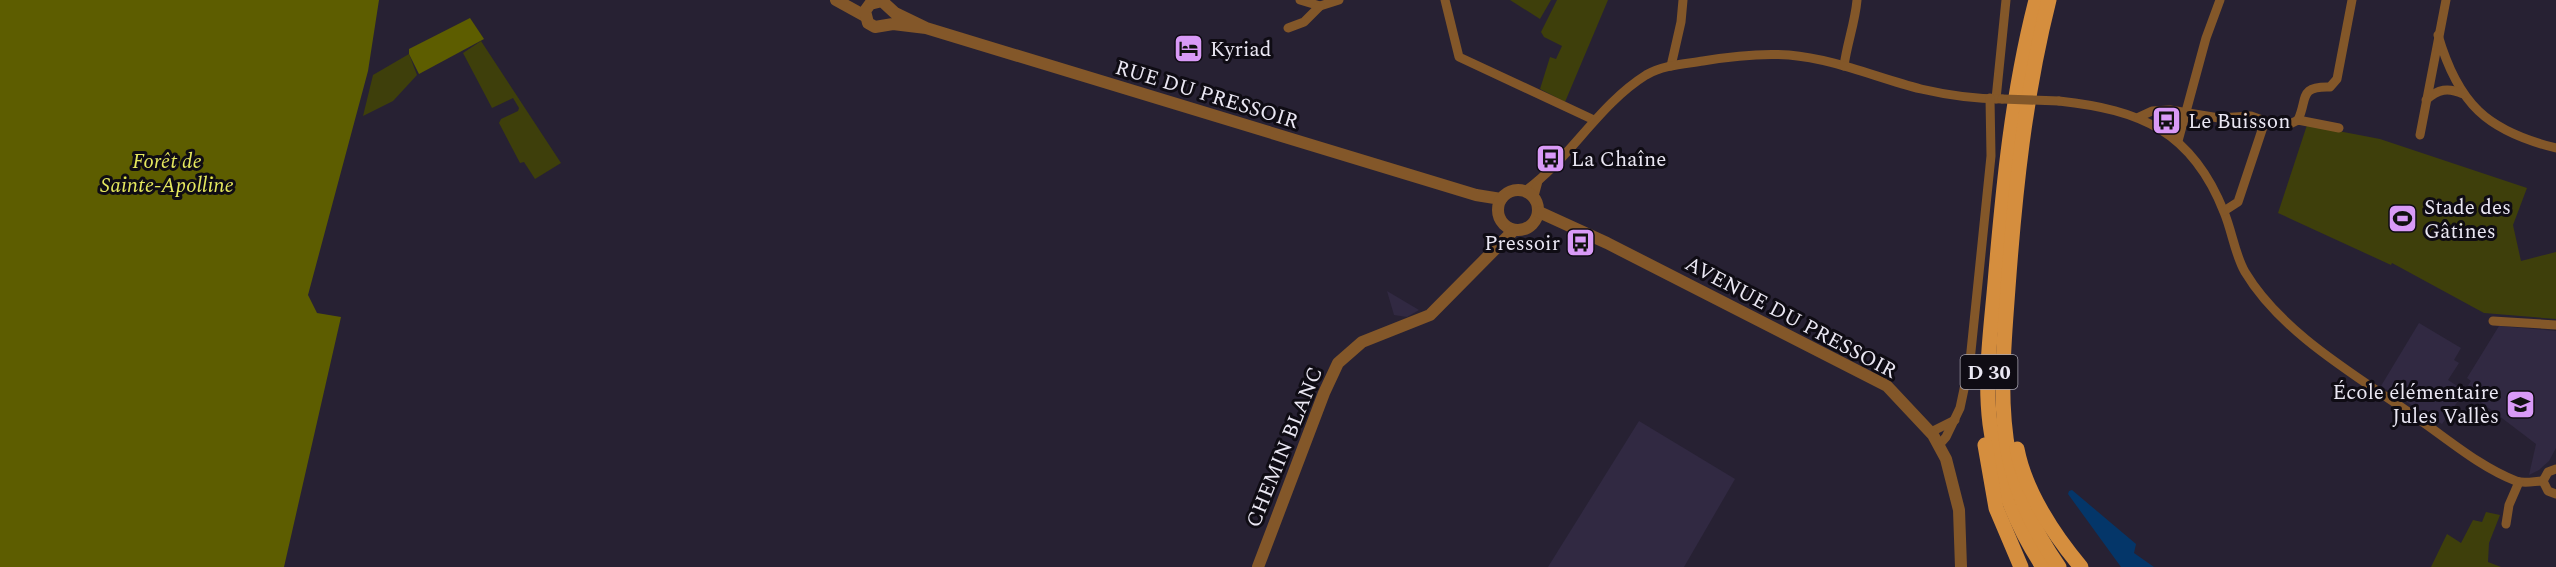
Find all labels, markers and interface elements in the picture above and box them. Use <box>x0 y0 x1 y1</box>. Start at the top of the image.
hotel icon: Kyriad <box>1173 33 1205 65</box>
place label: Kyriad <box>1210 34 1271 66</box>
street label: RUE DU PRESSOIR <box>1111 52 1302 138</box>
bus stop icon: Le Buisson <box>2151 105 2183 137</box>
place label: Le Buisson <box>2188 106 2290 138</box>
bus stop icon: La Chaîne <box>1534 143 1566 175</box>
place label: La Chaîne <box>1571 144 1666 176</box>
park label: Forêt de Sainte-Apolline <box>100 146 234 202</box>
place label: Stade des Gâtines <box>2424 192 2511 248</box>
sports icon: Stade des Gâtines <box>2387 203 2419 235</box>
bus stop icon: Pressoir <box>1565 227 1597 259</box>
place label: Pressoir <box>1484 228 1560 260</box>
street label: AVENUE DU PRESSOIR <box>1679 248 1902 388</box>
road number: D 30 <box>1960 355 2018 389</box>
street label: CHEMIN BLANC <box>1238 362 1332 533</box>
place label: École élémentaire Jules Vallès <box>2333 377 2499 433</box>
school or university icon: École élémentaire Jules Vallès <box>2504 388 2536 420</box>

